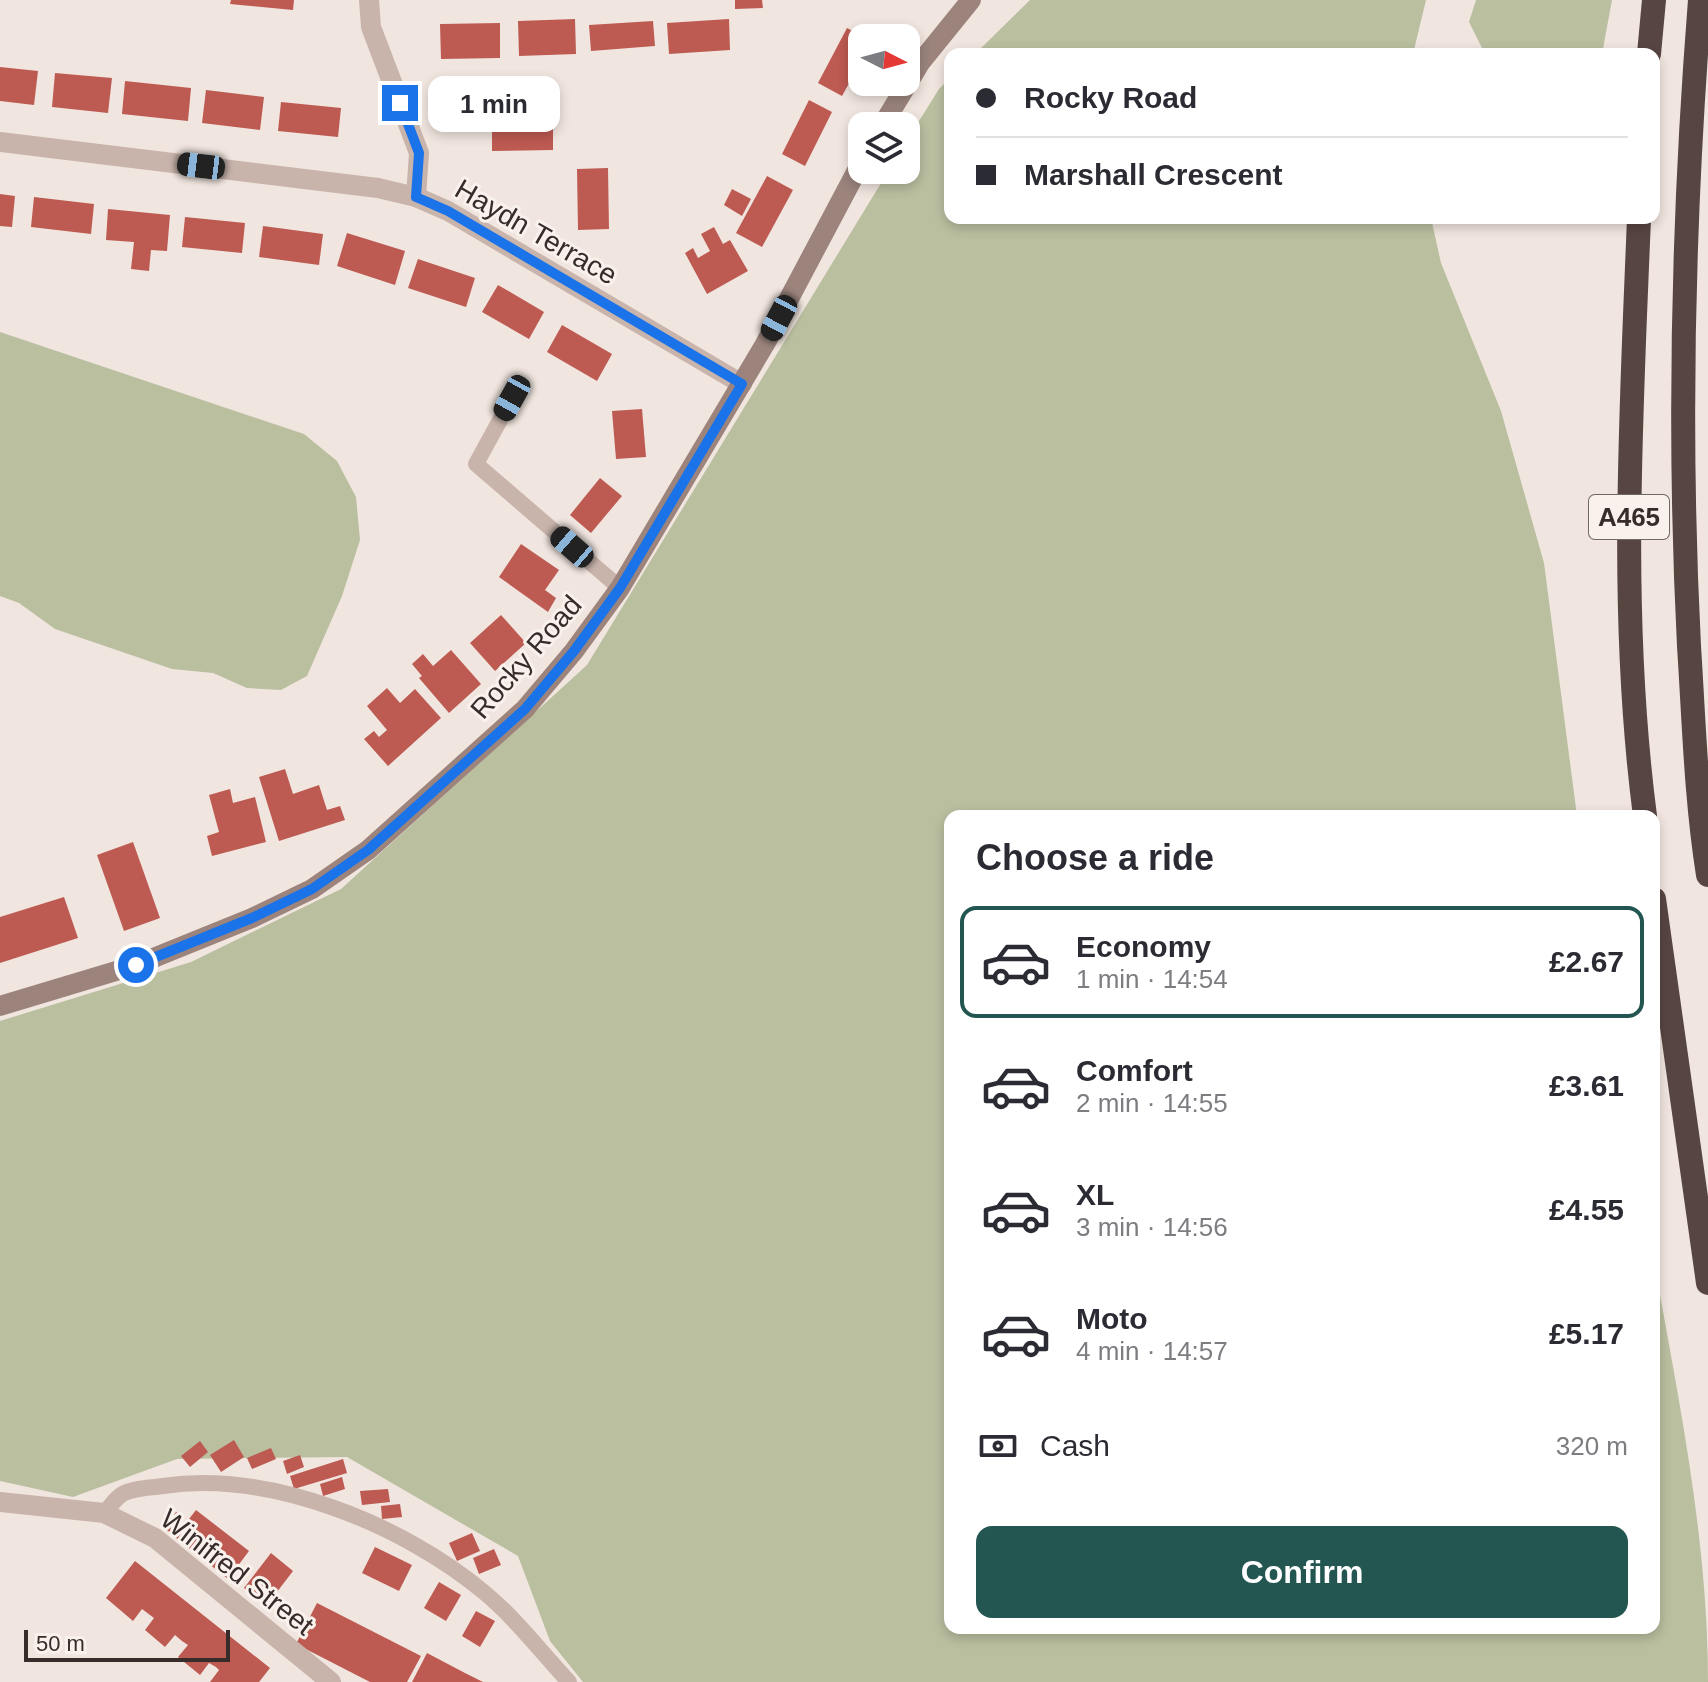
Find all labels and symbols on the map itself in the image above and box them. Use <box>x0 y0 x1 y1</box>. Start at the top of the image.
north arrow <box>848 24 920 96</box>
callout: 1 min <box>428 75 560 131</box>
route end <box>382 85 418 121</box>
car <box>176 151 226 181</box>
street label: Haydn Terrace <box>450 173 622 291</box>
car <box>757 291 801 345</box>
car <box>490 371 534 425</box>
road number: A465 <box>1589 495 1669 539</box>
car <box>546 522 598 572</box>
street label: Rocky Road <box>464 589 588 725</box>
route start <box>118 947 154 983</box>
street label: Winifred Street <box>154 1503 320 1641</box>
scale bar <box>24 1626 230 1662</box>

